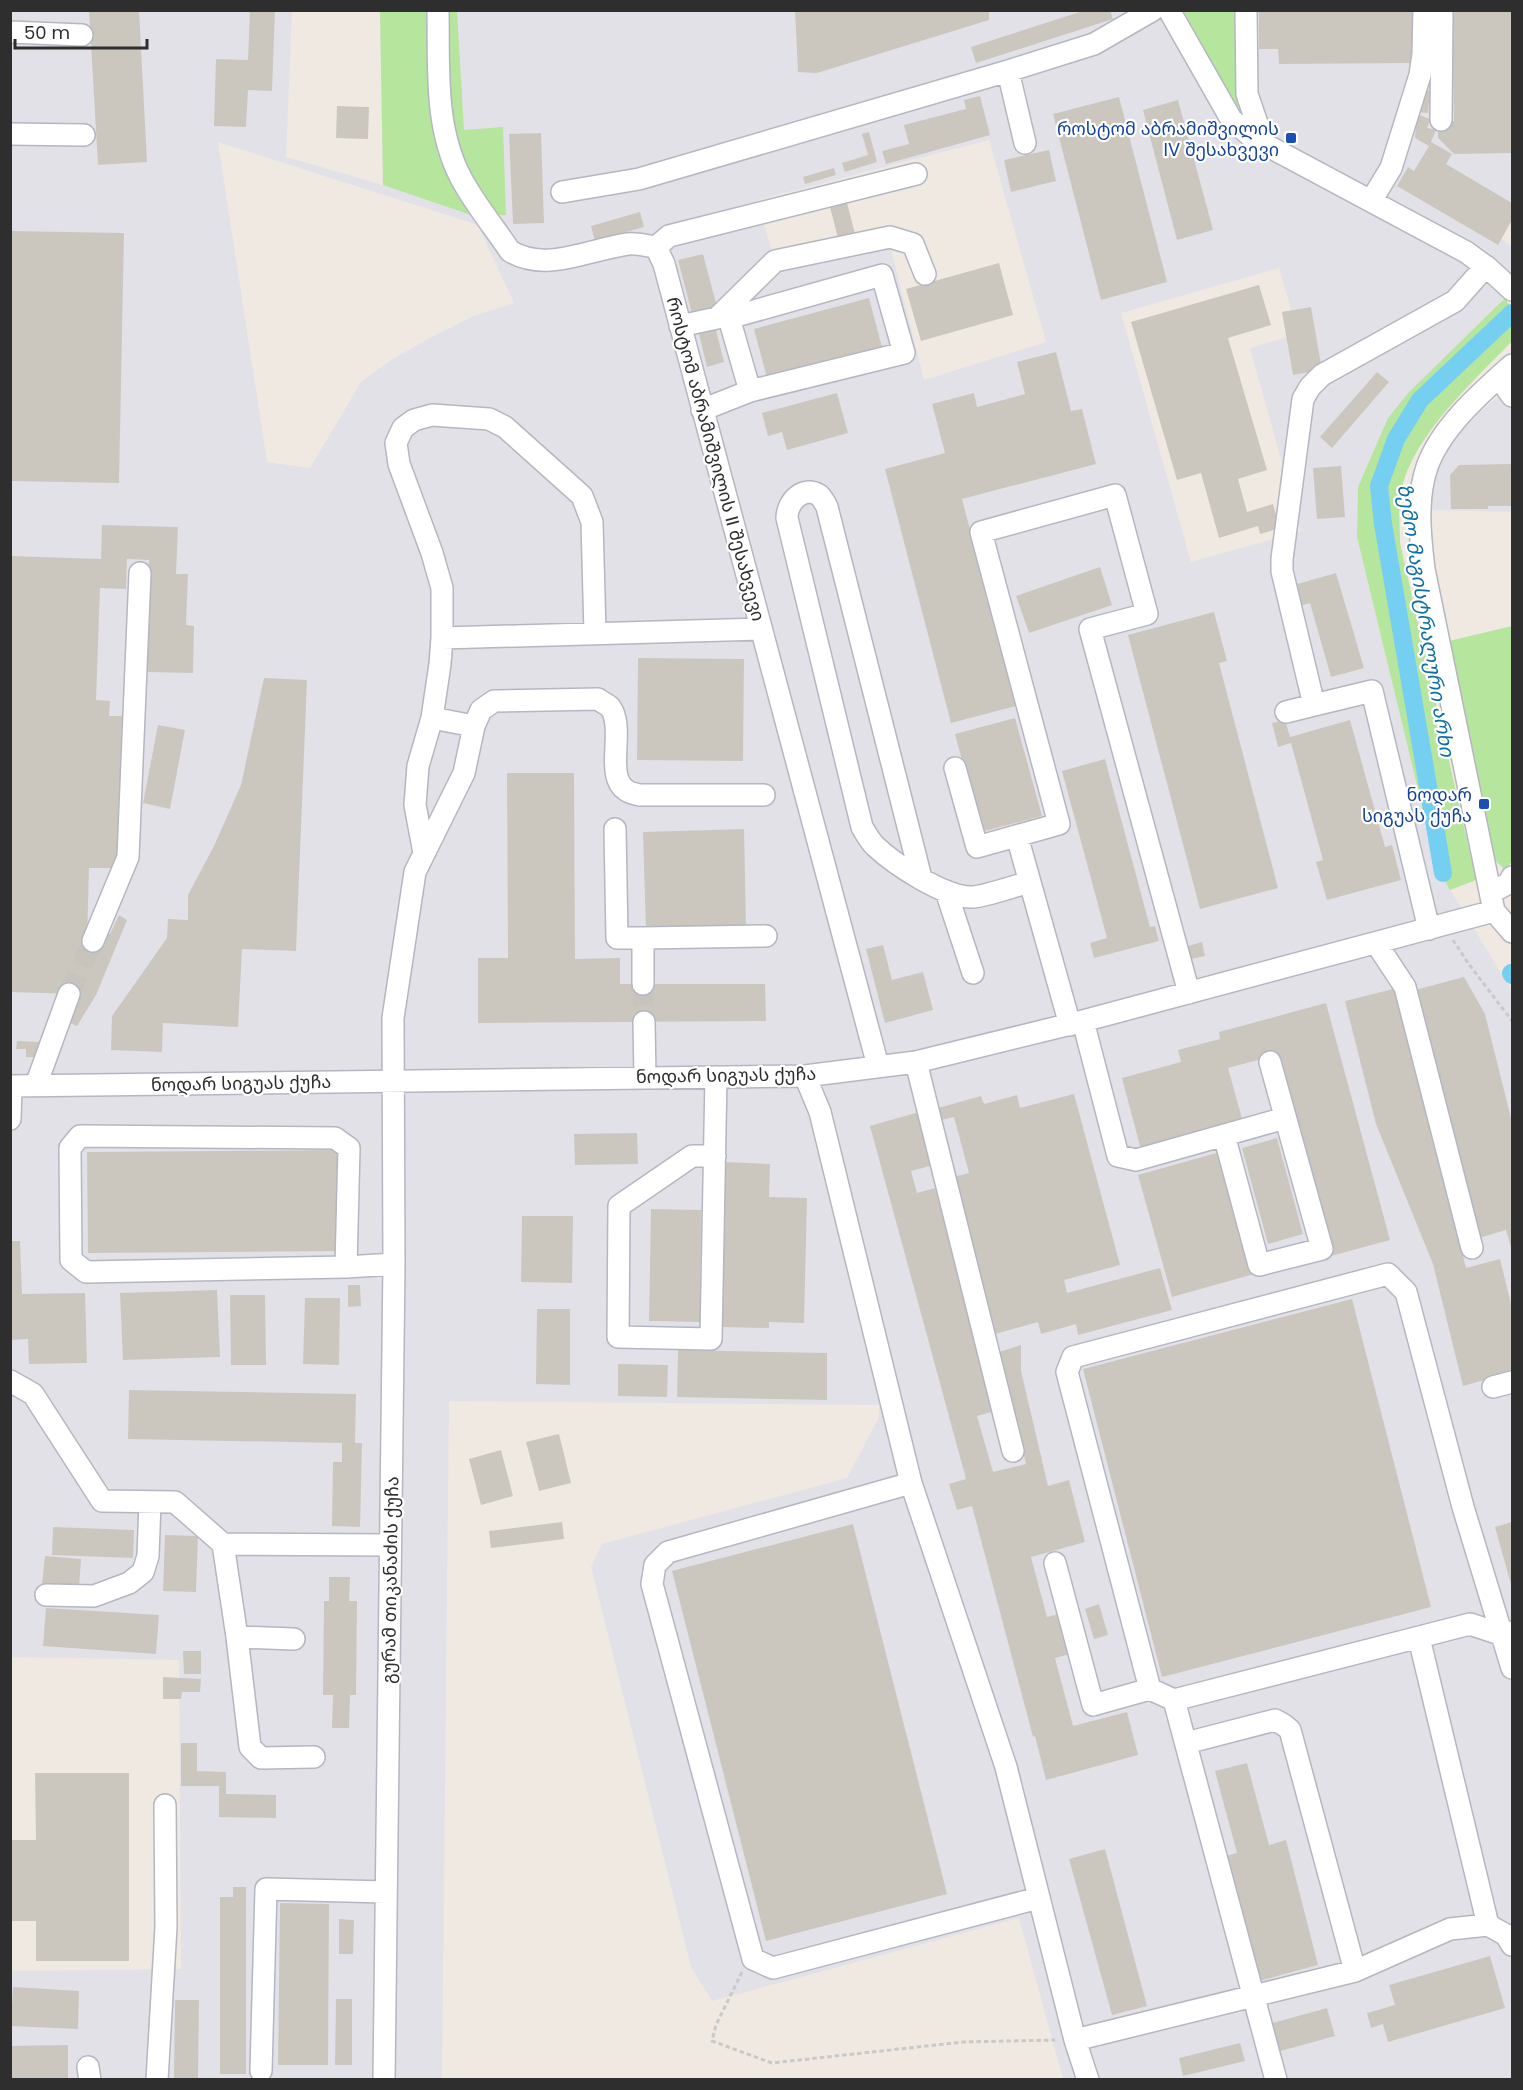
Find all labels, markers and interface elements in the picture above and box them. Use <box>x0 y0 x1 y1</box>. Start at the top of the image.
scale bar <box>15 12 147 50</box>
text: 50 m <box>24 20 70 45</box>
place label: როსტომ აბრამიშვილის IV შესახვევი <box>1057 116 1279 162</box>
marker: როსტომ აბრამიშვილის IV შესახვევი <box>1284 131 1298 145</box>
street label: როსტომ აბრამიშვილის II შესახვევი <box>661 294 771 624</box>
water label: ზემო მაგისტრალური არხი <box>1391 482 1462 760</box>
place label: ნოდარ სიგუას ქუჩა <box>1362 782 1472 828</box>
marker: ნოდარ სიგუას ქუჩა <box>1477 797 1491 811</box>
street label: ნოდარ სიგუას ქუჩა <box>636 1061 816 1089</box>
street label: ნოდარ სიგუას ქუჩა <box>151 1069 331 1097</box>
street label: გურამ თიკანაძის ქუჩა <box>376 1476 404 1684</box>

